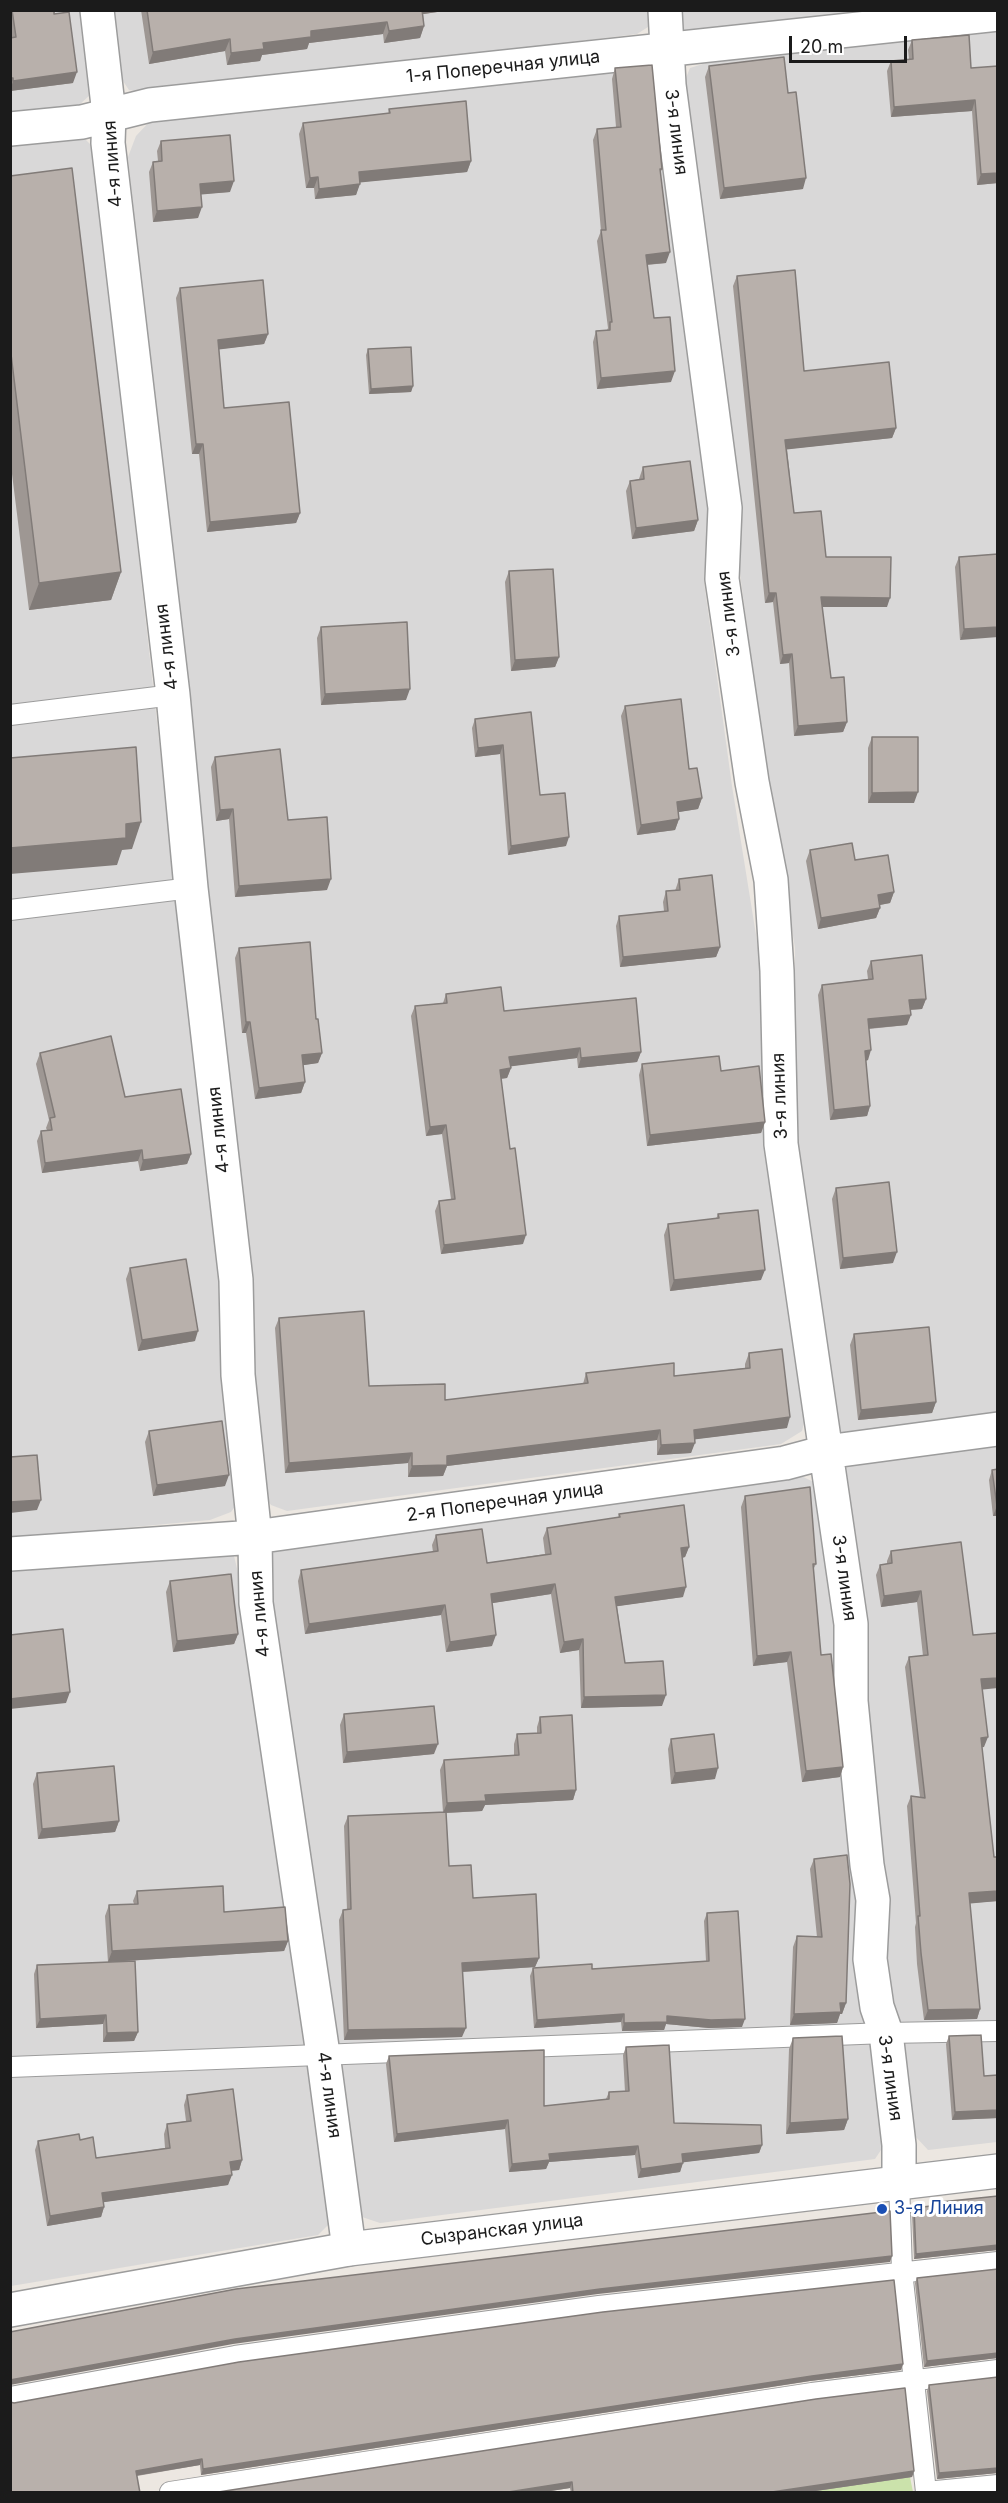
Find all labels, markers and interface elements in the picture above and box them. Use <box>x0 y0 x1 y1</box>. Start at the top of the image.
scale bar <box>792 24 910 62</box>
text: 20 m <box>800 36 843 57</box>
street label: 1-я Поперечная улица <box>405 46 601 88</box>
street label: 3-я линия <box>660 88 692 176</box>
street label: 4-я линия <box>99 120 127 208</box>
street label: 3-я линия <box>713 570 745 658</box>
street label: 4-я линия <box>151 602 183 692</box>
street label: 3-я линия <box>768 1052 792 1140</box>
street label: 4-я линия <box>204 1086 234 1174</box>
street label: 2-я Поперечная улица <box>405 1477 605 1527</box>
street label: 3-я линия <box>827 1534 861 1622</box>
street label: 4-я линия <box>245 1570 275 1658</box>
street label: 3-я линия <box>873 2034 907 2122</box>
street label: 4-я линия <box>312 2050 346 2140</box>
place label: 3-я Линия <box>894 2198 984 2220</box>
marker: 3-я Линия <box>875 2202 889 2216</box>
street label: Сызранская улица <box>420 2209 584 2251</box>

